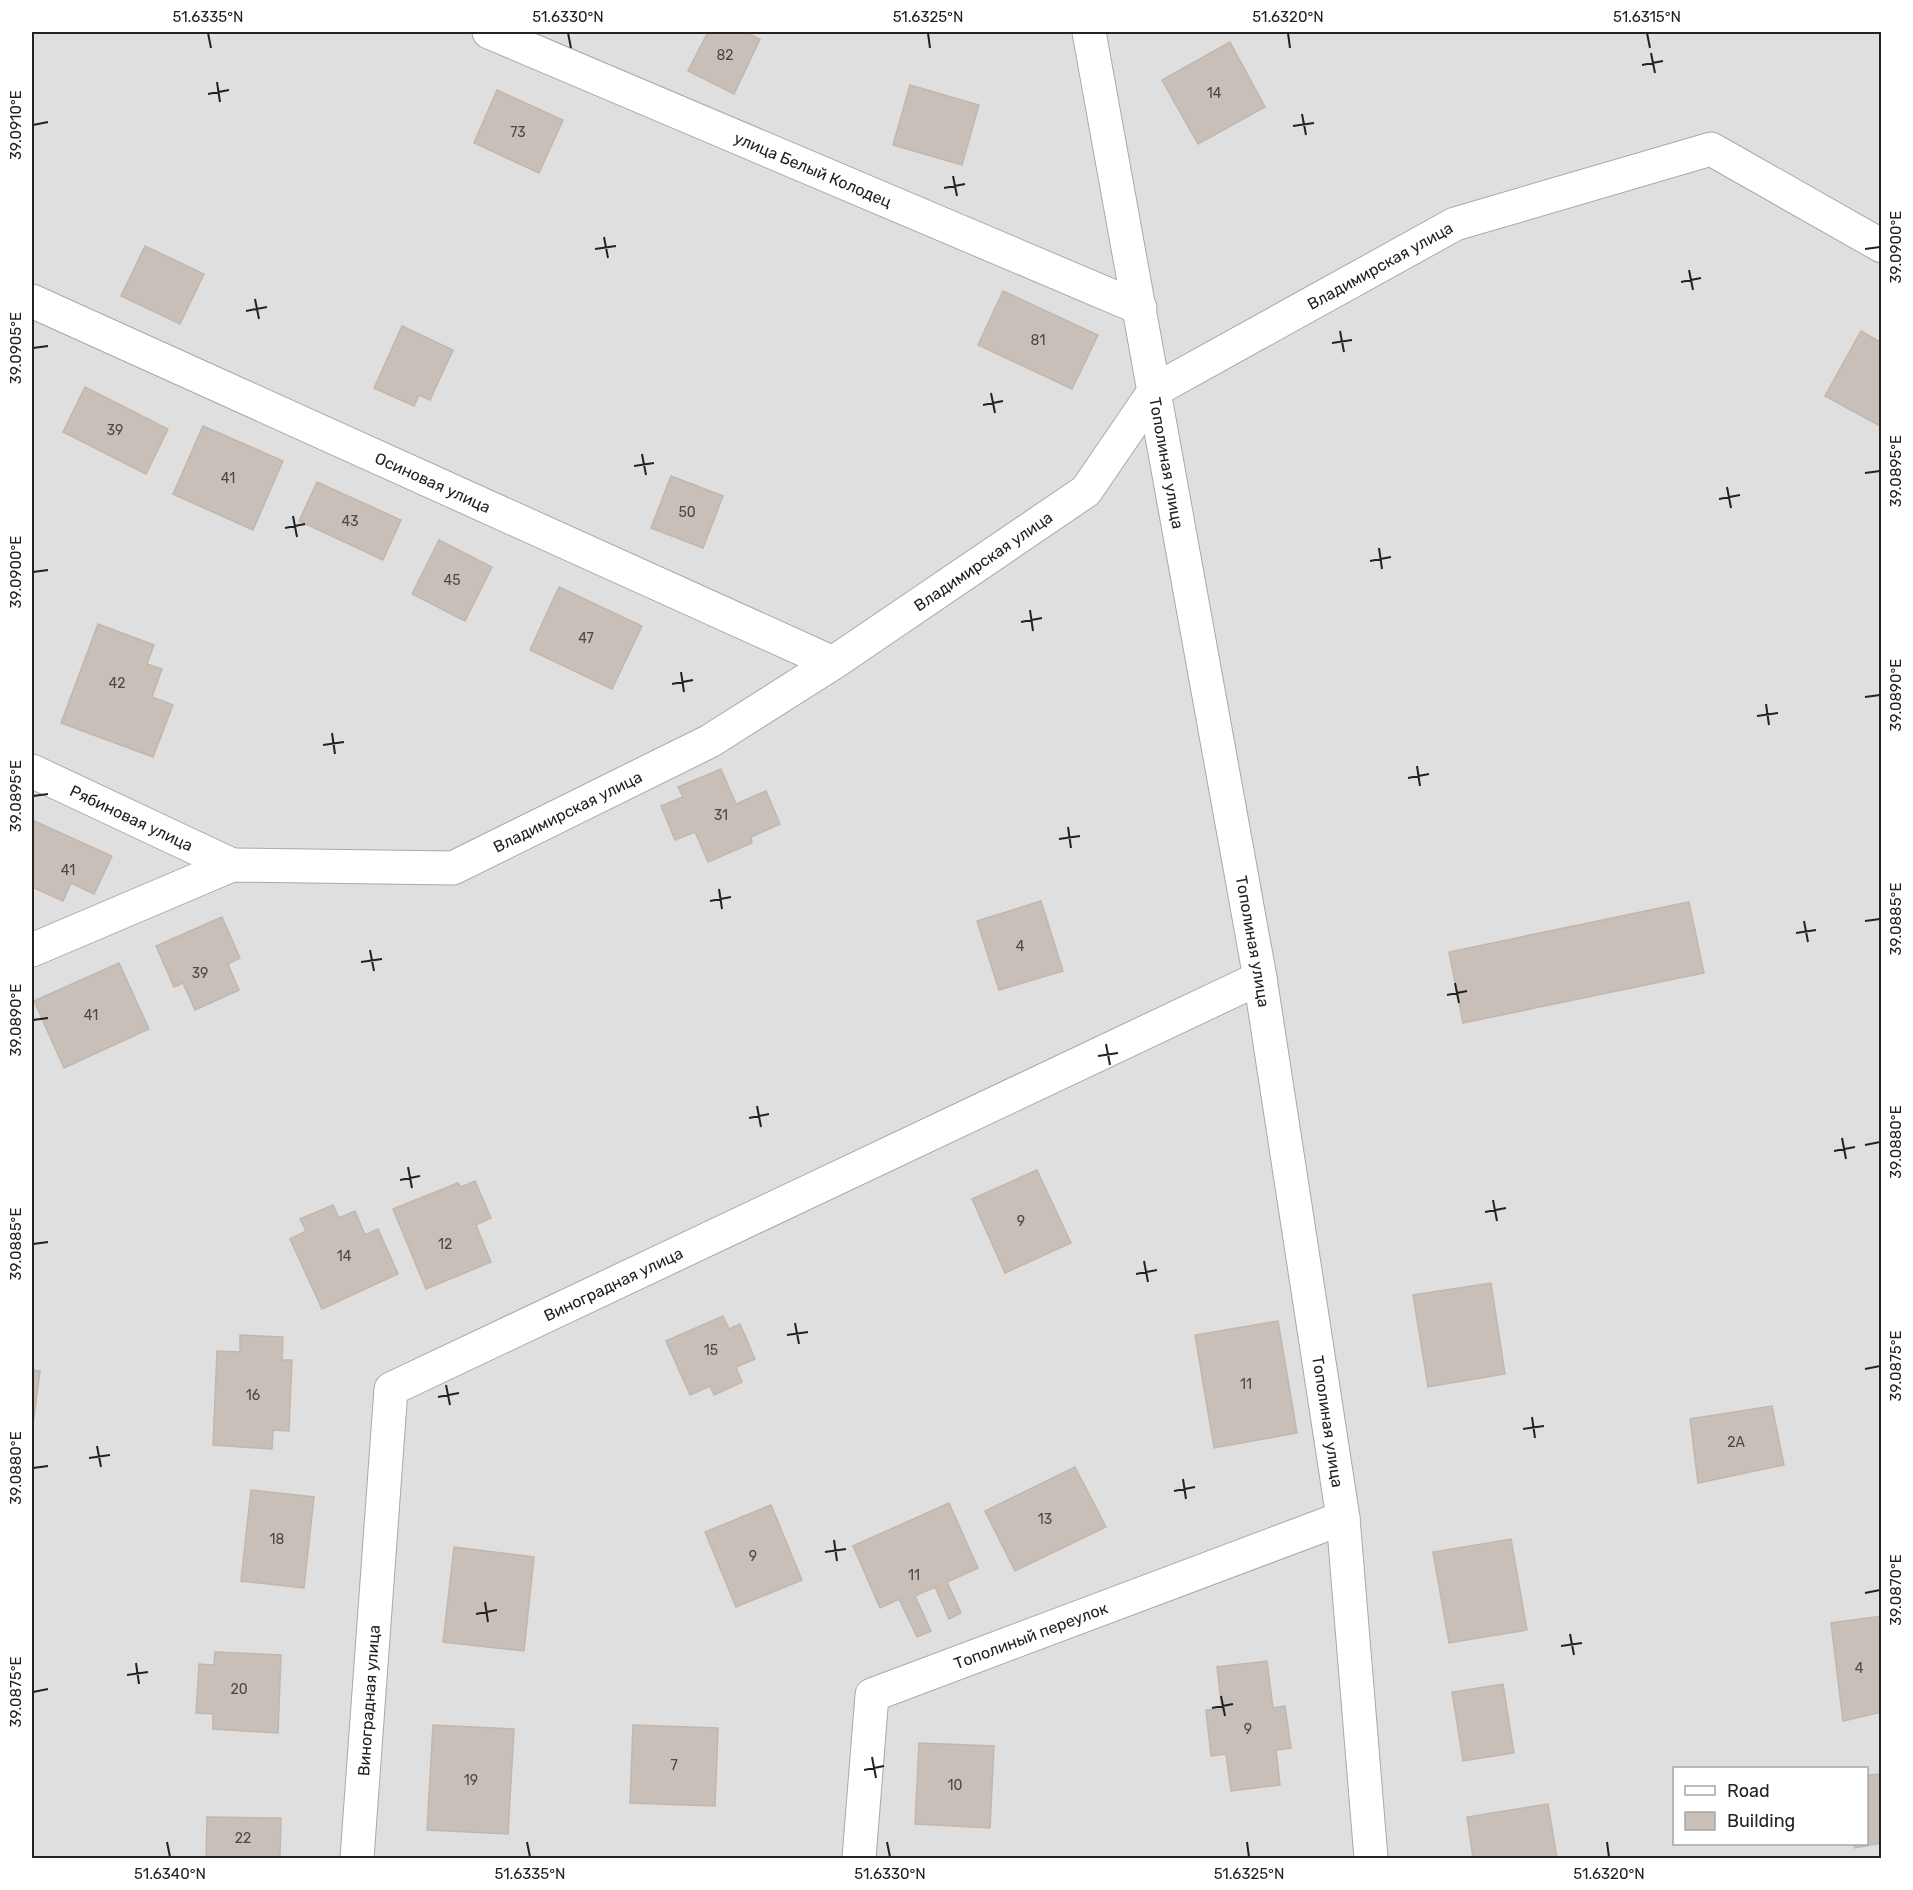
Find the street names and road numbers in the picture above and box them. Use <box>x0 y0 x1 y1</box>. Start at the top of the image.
street label: улица Белый Колодец <box>732 128 895 211</box>
street label: Владимирская улица <box>1304 218 1456 313</box>
street label: Тополиная улица <box>1146 396 1188 530</box>
street label: Осиновая улица <box>372 448 494 517</box>
street label: Владимирская улица <box>910 507 1056 615</box>
street label: Владимирская улица <box>490 767 645 856</box>
street label: Рябиновая улица <box>67 781 196 855</box>
street label: Тополиная улица <box>1232 874 1274 1008</box>
street label: Виноградная улица <box>541 1243 686 1325</box>
street label: Тополиная улица <box>1309 1354 1348 1489</box>
street label: Тополиный переулок <box>951 1598 1111 1673</box>
street label: Виноградная улица <box>353 1624 383 1777</box>

